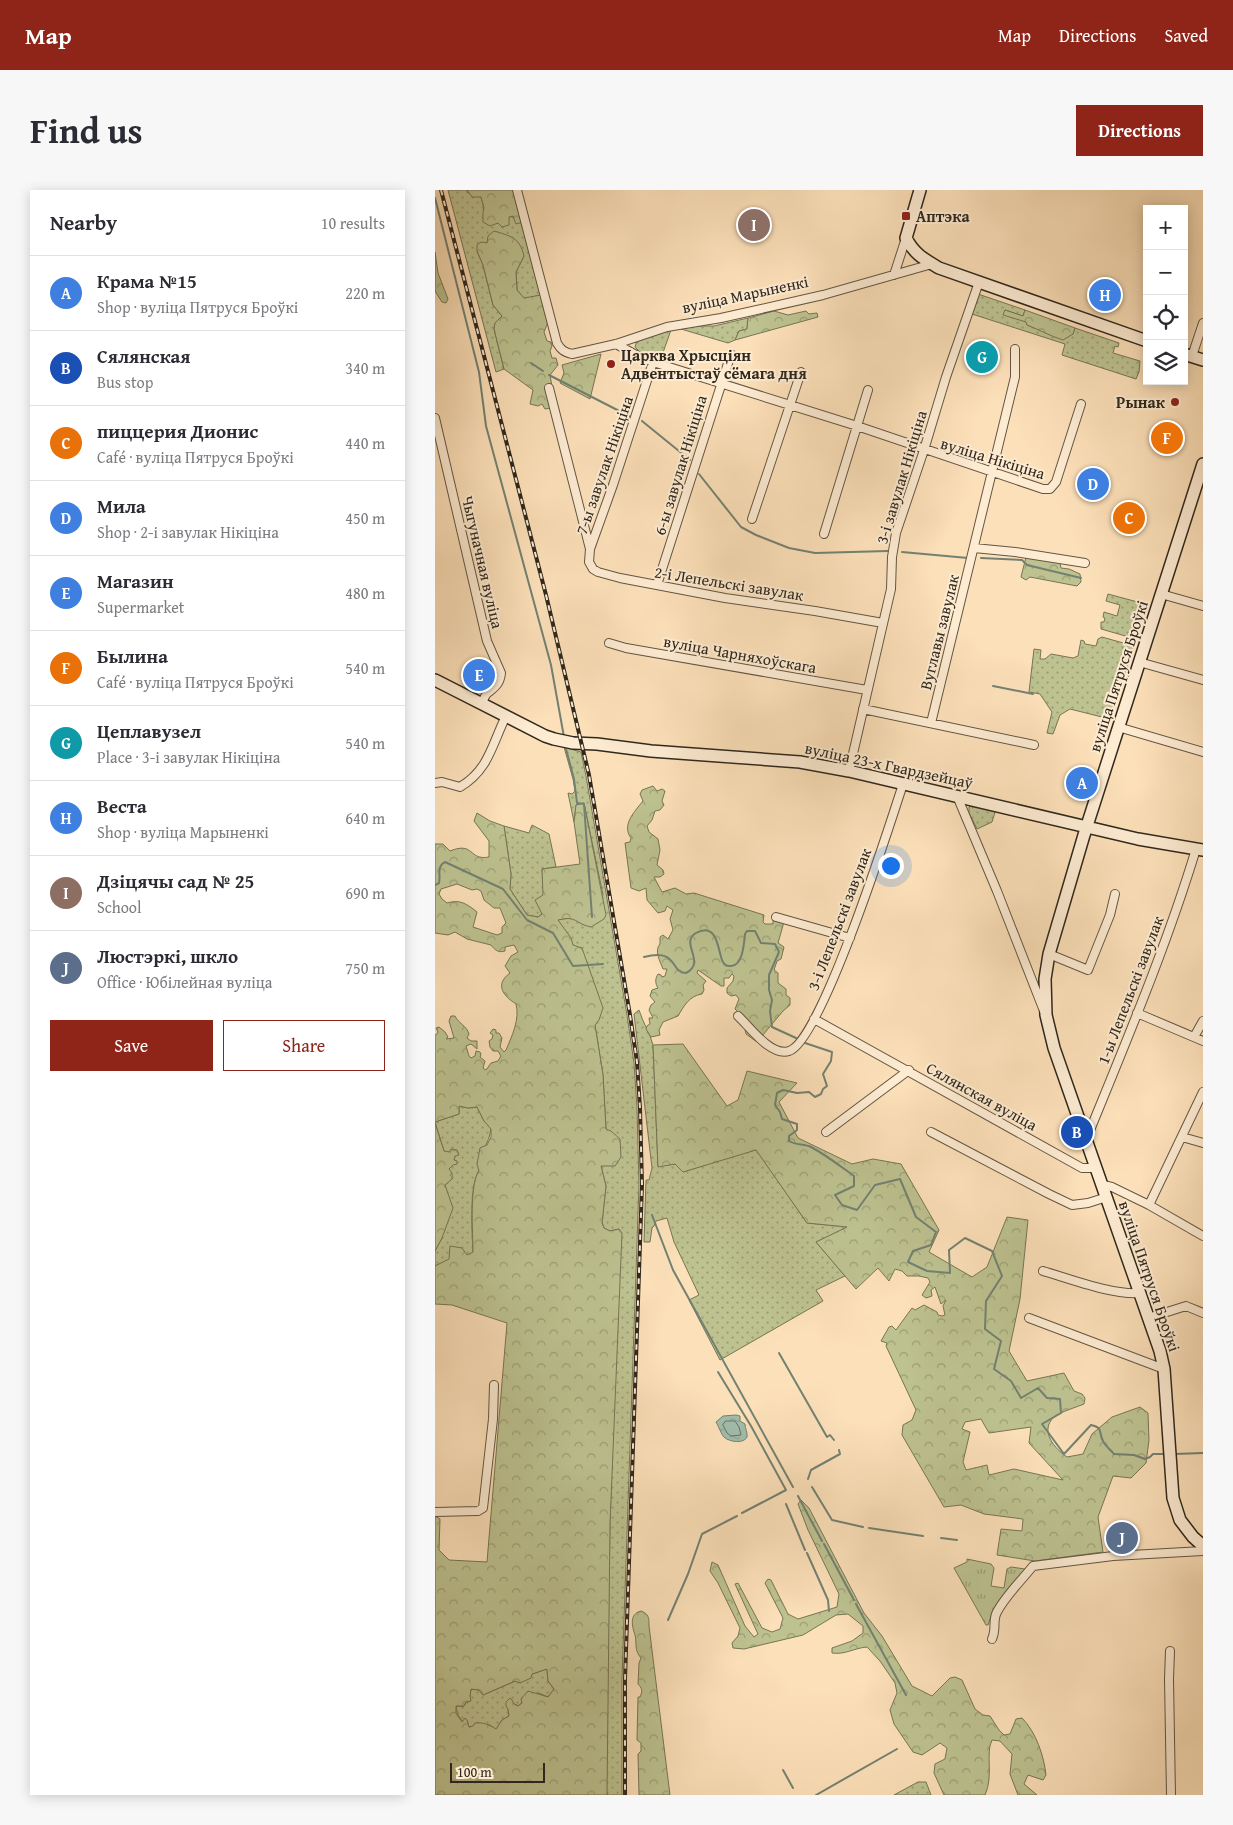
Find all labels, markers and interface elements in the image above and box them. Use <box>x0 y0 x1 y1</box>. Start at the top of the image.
text: Map <box>25 18 72 53</box>
text: Map <box>998 22 1031 49</box>
text: Directions <box>1059 22 1136 49</box>
text: Saved <box>1164 22 1208 49</box>
text: Find us <box>30 105 143 156</box>
button: Directions <box>1076 105 1203 156</box>
place label: Аптэка <box>916 204 970 228</box>
map controls <box>1143 205 1188 385</box>
button: + <box>1143 205 1188 250</box>
pin: I <box>738 206 770 244</box>
text: Nearby <box>50 207 117 238</box>
marker: Аптэка <box>900 210 912 222</box>
text: 10 results <box>321 211 385 235</box>
button: − <box>1143 250 1188 295</box>
text: Крама №15 <box>97 267 197 295</box>
street label: вуліца Марыненкі <box>680 269 811 319</box>
pin: H <box>1089 276 1121 314</box>
text: A <box>61 281 71 305</box>
text: 220 m <box>345 281 385 305</box>
text: Shop · вуліца Пятруся Броўкі <box>97 295 298 319</box>
button: locate <box>1143 295 1188 340</box>
pin: G <box>966 338 998 376</box>
button: layers <box>1143 340 1188 385</box>
text: Сялянская <box>97 342 190 370</box>
place label: Царква Хрысціян Адвентыстаў сёмага дня <box>621 343 807 385</box>
text: B <box>61 356 71 380</box>
text: 340 m <box>345 356 385 380</box>
marker: Царква Хрысціян Адвентыстаў сёмага дня <box>605 358 617 370</box>
text: Bus stop <box>97 370 153 394</box>
place label: Рынак <box>1116 390 1166 414</box>
street label: 7-ы завулак Нікіціна <box>569 392 639 538</box>
street label: 6-ы завулак Нікіціна <box>647 392 713 538</box>
marker: Рынак <box>1169 396 1181 408</box>
street label: 3-і завулак Нікіціна <box>869 407 933 547</box>
text: пиццерия Дионис <box>97 417 258 445</box>
pin: F <box>1151 419 1183 457</box>
text: C <box>61 431 71 455</box>
text: 440 m <box>345 431 385 455</box>
street label: вуліца Нікіціна <box>938 431 1049 485</box>
text: Café · вуліца Пятруся Броўкі <box>97 445 294 469</box>
pin: D <box>1077 465 1109 503</box>
text: Мила <box>97 492 146 520</box>
street label: Чыгуначная вуліца <box>456 493 510 631</box>
pin: C <box>1113 499 1145 537</box>
text: D <box>61 506 71 530</box>
text: 450 m <box>345 506 385 530</box>
text: Shop · 2-і завулак Нікіціна <box>97 520 279 544</box>
street label: 2-і Лепельскі завулак <box>653 559 806 607</box>
text: Магазин <box>97 567 174 595</box>
street label: Вуглавы завулак <box>913 571 965 692</box>
text: E <box>62 581 70 605</box>
text: 480 m <box>345 581 385 605</box>
text: Supermarket <box>97 595 184 619</box>
street label: вуліца Пятруся Броўкі <box>1082 597 1154 755</box>
street label: вуліца Чарняхоўскага <box>662 629 819 679</box>
text: Былина <box>97 642 168 670</box>
text: F <box>62 656 70 680</box>
text: 540 m <box>345 656 385 680</box>
pin: E <box>463 656 495 694</box>
text: Café · вуліца Пятруся Броўкі <box>97 670 294 694</box>
text: Цеплавузел <box>97 717 201 745</box>
text: G <box>61 731 71 755</box>
text: 540 m <box>345 731 385 755</box>
street label: вуліца 23-х Гвардзейцаў <box>803 735 975 795</box>
text: Place · 3-і завулак Нікіціна <box>97 745 280 769</box>
pin: A <box>1066 764 1098 802</box>
text: Веста <box>97 792 147 820</box>
text: H <box>60 806 72 830</box>
text: 640 m <box>345 806 385 830</box>
text: Shop · вуліца Марыненкі <box>97 820 269 844</box>
street label: 3-і Лепельскі завулак <box>801 844 877 994</box>
your location <box>878 853 904 879</box>
text: Дзіцячы сад № 25 <box>97 867 254 895</box>
text: I <box>63 881 69 905</box>
text: 690 m <box>345 881 385 905</box>
text: School <box>97 895 141 919</box>
street label: 1-ы Лепельскі завулак <box>1091 912 1170 1068</box>
text: Люстэркі, шкло <box>97 942 238 970</box>
text: J <box>63 956 69 980</box>
text: 750 m <box>345 956 385 980</box>
text: Office · Юбілейная вуліца <box>97 970 272 994</box>
button: Save <box>50 1020 213 1071</box>
button: Share <box>223 1020 385 1071</box>
street label: Сялянская вуліца <box>922 1056 1042 1137</box>
pin: B <box>1061 1113 1093 1151</box>
street label: вуліца Пятруся Броўкі <box>1113 1197 1187 1355</box>
pin: J <box>1106 1519 1138 1557</box>
scale bar <box>450 1760 545 1783</box>
text: 100 m <box>457 1762 492 1782</box>

